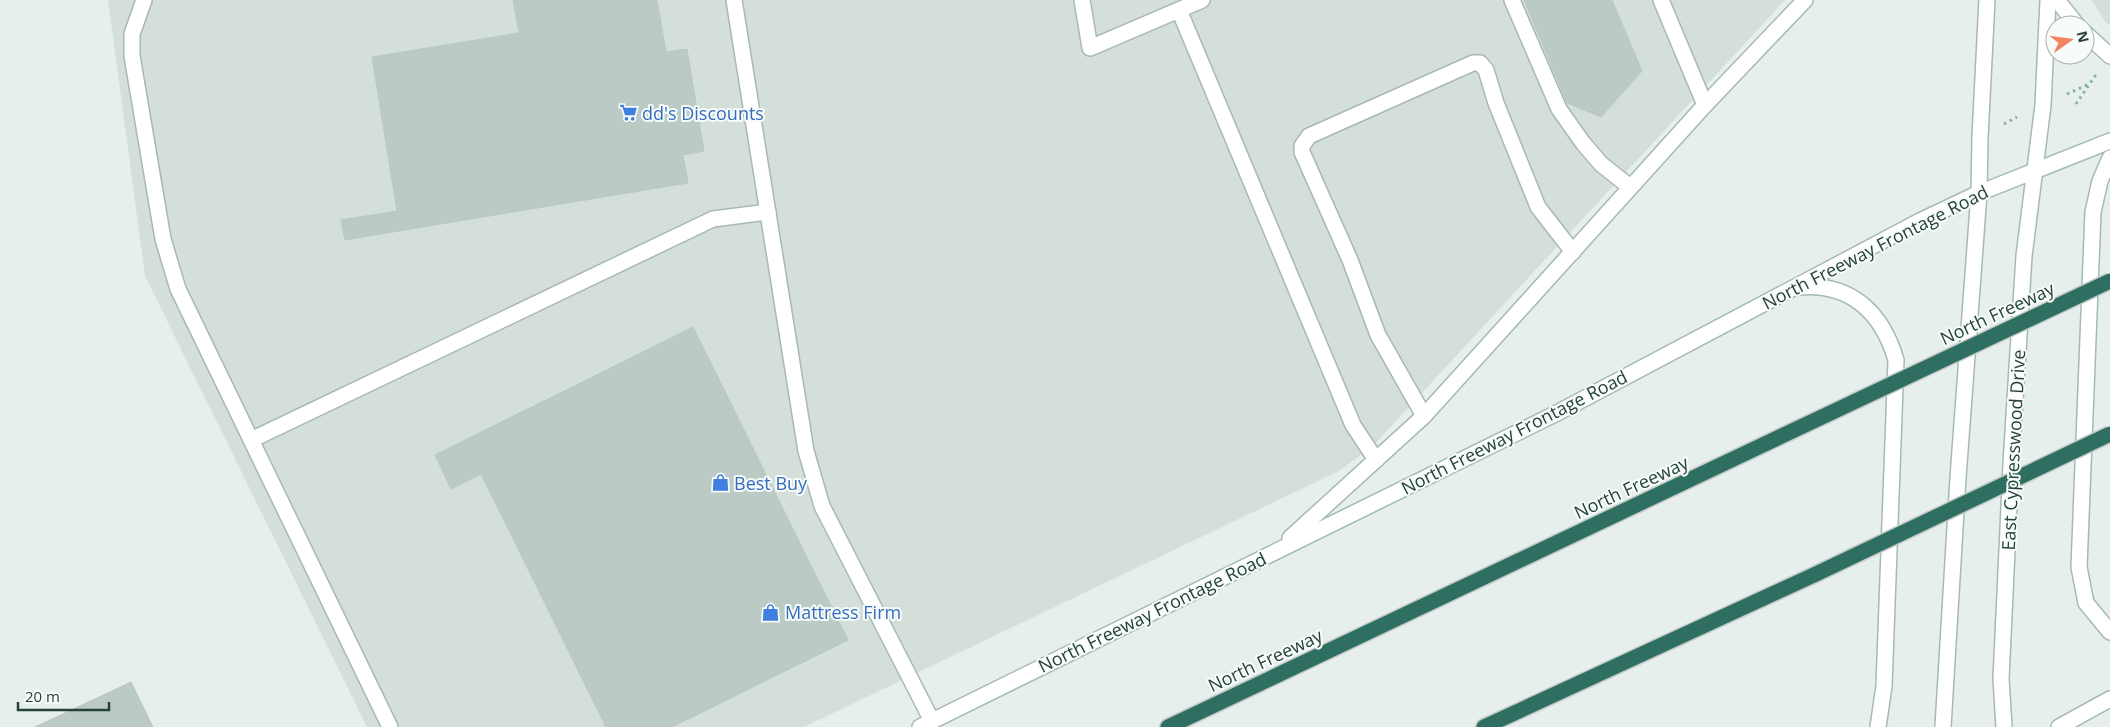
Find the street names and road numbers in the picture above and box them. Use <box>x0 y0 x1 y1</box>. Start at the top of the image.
street label: North Freeway Frontage Road <box>1758 179 1992 315</box>
street label: North Freeway <box>1936 276 2059 350</box>
street label: East Cypresswood Drive <box>1996 349 2030 551</box>
street label: North Freeway Frontage Road <box>1397 365 1631 499</box>
street label: North Freeway <box>1570 451 1692 523</box>
street label: North Freeway Frontage Road <box>1035 547 1269 677</box>
street label: North Freeway <box>1204 624 1326 696</box>

